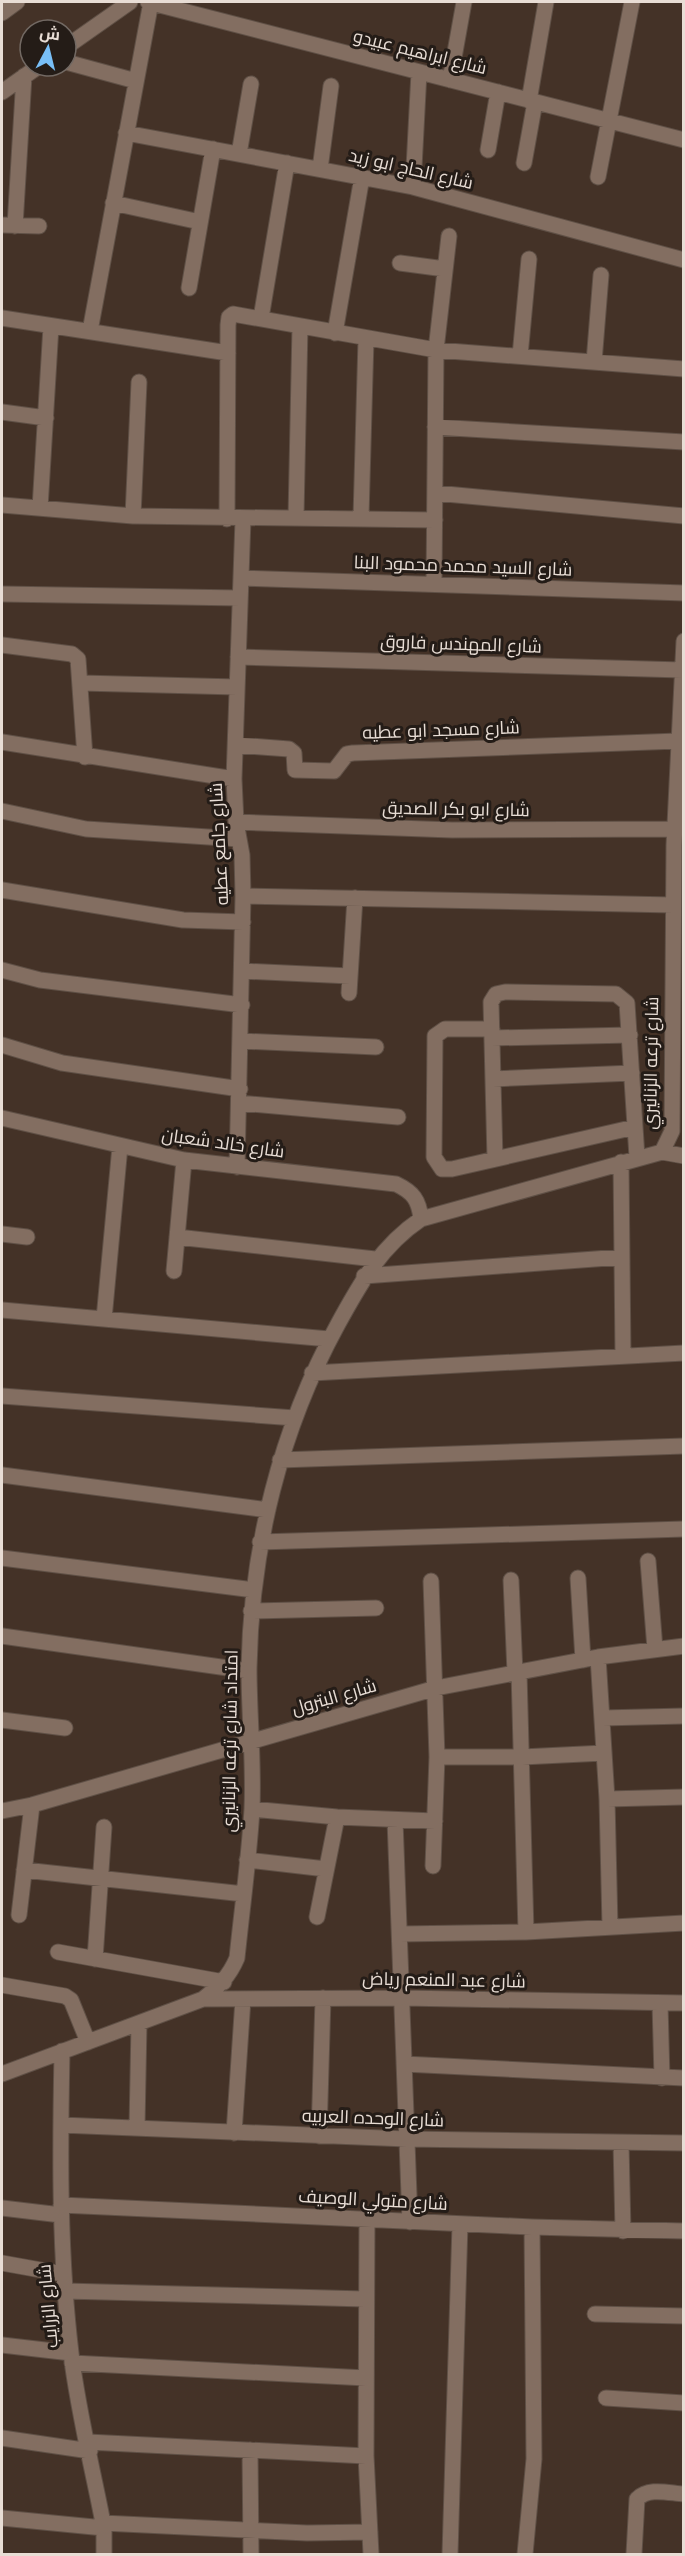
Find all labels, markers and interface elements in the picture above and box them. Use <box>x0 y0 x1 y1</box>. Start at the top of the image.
north arrow <box>18 18 78 78</box>
text: ش <box>38 24 61 44</box>
street label: شارع ابراهيم عبيدو <box>351 26 489 80</box>
street label: شارع الحاج ابو زيد <box>346 145 475 195</box>
street label: شارع السيد محمد محمود البنا <box>353 552 573 582</box>
street label: شارع المهندس فاروق <box>380 631 542 659</box>
street label: شارع مسجد ابو عطيه <box>362 717 520 745</box>
street label: شارع جامع عطيه <box>206 782 234 906</box>
street label: شارع ابو بكر الصديق <box>382 798 530 822</box>
street label: شارع ترعه الزنانيري <box>640 996 666 1130</box>
street label: شارع خالد شعبان <box>160 1124 286 1163</box>
street label: امتداد شارع ترعه الزنانيري <box>218 1649 246 1833</box>
street label: شارع البترول <box>289 1675 379 1721</box>
street label: شارع عبد المنعم رياض <box>362 1969 526 1993</box>
street label: شارع الوحده العربيه <box>301 2106 444 2132</box>
street label: شارع متولي الوصيف <box>298 2186 448 2218</box>
street label: شارع الزرايب <box>34 2263 64 2349</box>

